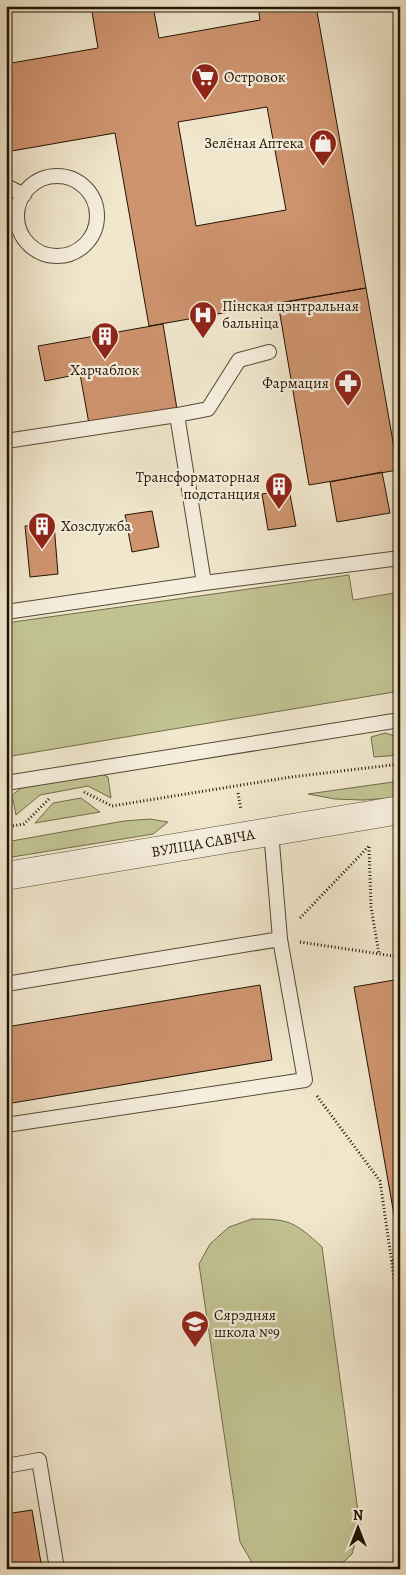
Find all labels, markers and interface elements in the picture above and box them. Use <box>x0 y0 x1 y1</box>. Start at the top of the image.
supermarket icon: Островок <box>190 62 220 101</box>
place label: Островок <box>224 67 286 87</box>
shop icon: Зелёная Аптека <box>308 128 338 167</box>
place label: Зелёная Аптека <box>204 133 304 153</box>
place label: Пінская цэнтральная бальніца <box>222 296 359 333</box>
hospital icon: Пінская цэнтральная бальніца <box>188 300 218 339</box>
building icon: Харчаблок <box>90 321 120 360</box>
place label: Харчаблок <box>70 360 140 380</box>
pharmacy icon: Фармация <box>333 368 363 407</box>
place label: Фармация <box>262 373 329 393</box>
place label: Трансформаторная подстанция <box>136 467 260 504</box>
building icon: Трансформаторная подстанция <box>264 471 294 510</box>
building icon: Хозслужба <box>27 511 57 550</box>
place label: Хозслужба <box>61 516 131 536</box>
street label: ВУЛІЦА САВІЧА <box>150 824 257 862</box>
place label: Сярэдняя школа №9 <box>214 1305 280 1342</box>
school or university icon: Сярэдняя школа №9 <box>180 1309 210 1348</box>
north arrow <box>334 1502 384 1552</box>
text: N <box>353 1506 363 1525</box>

